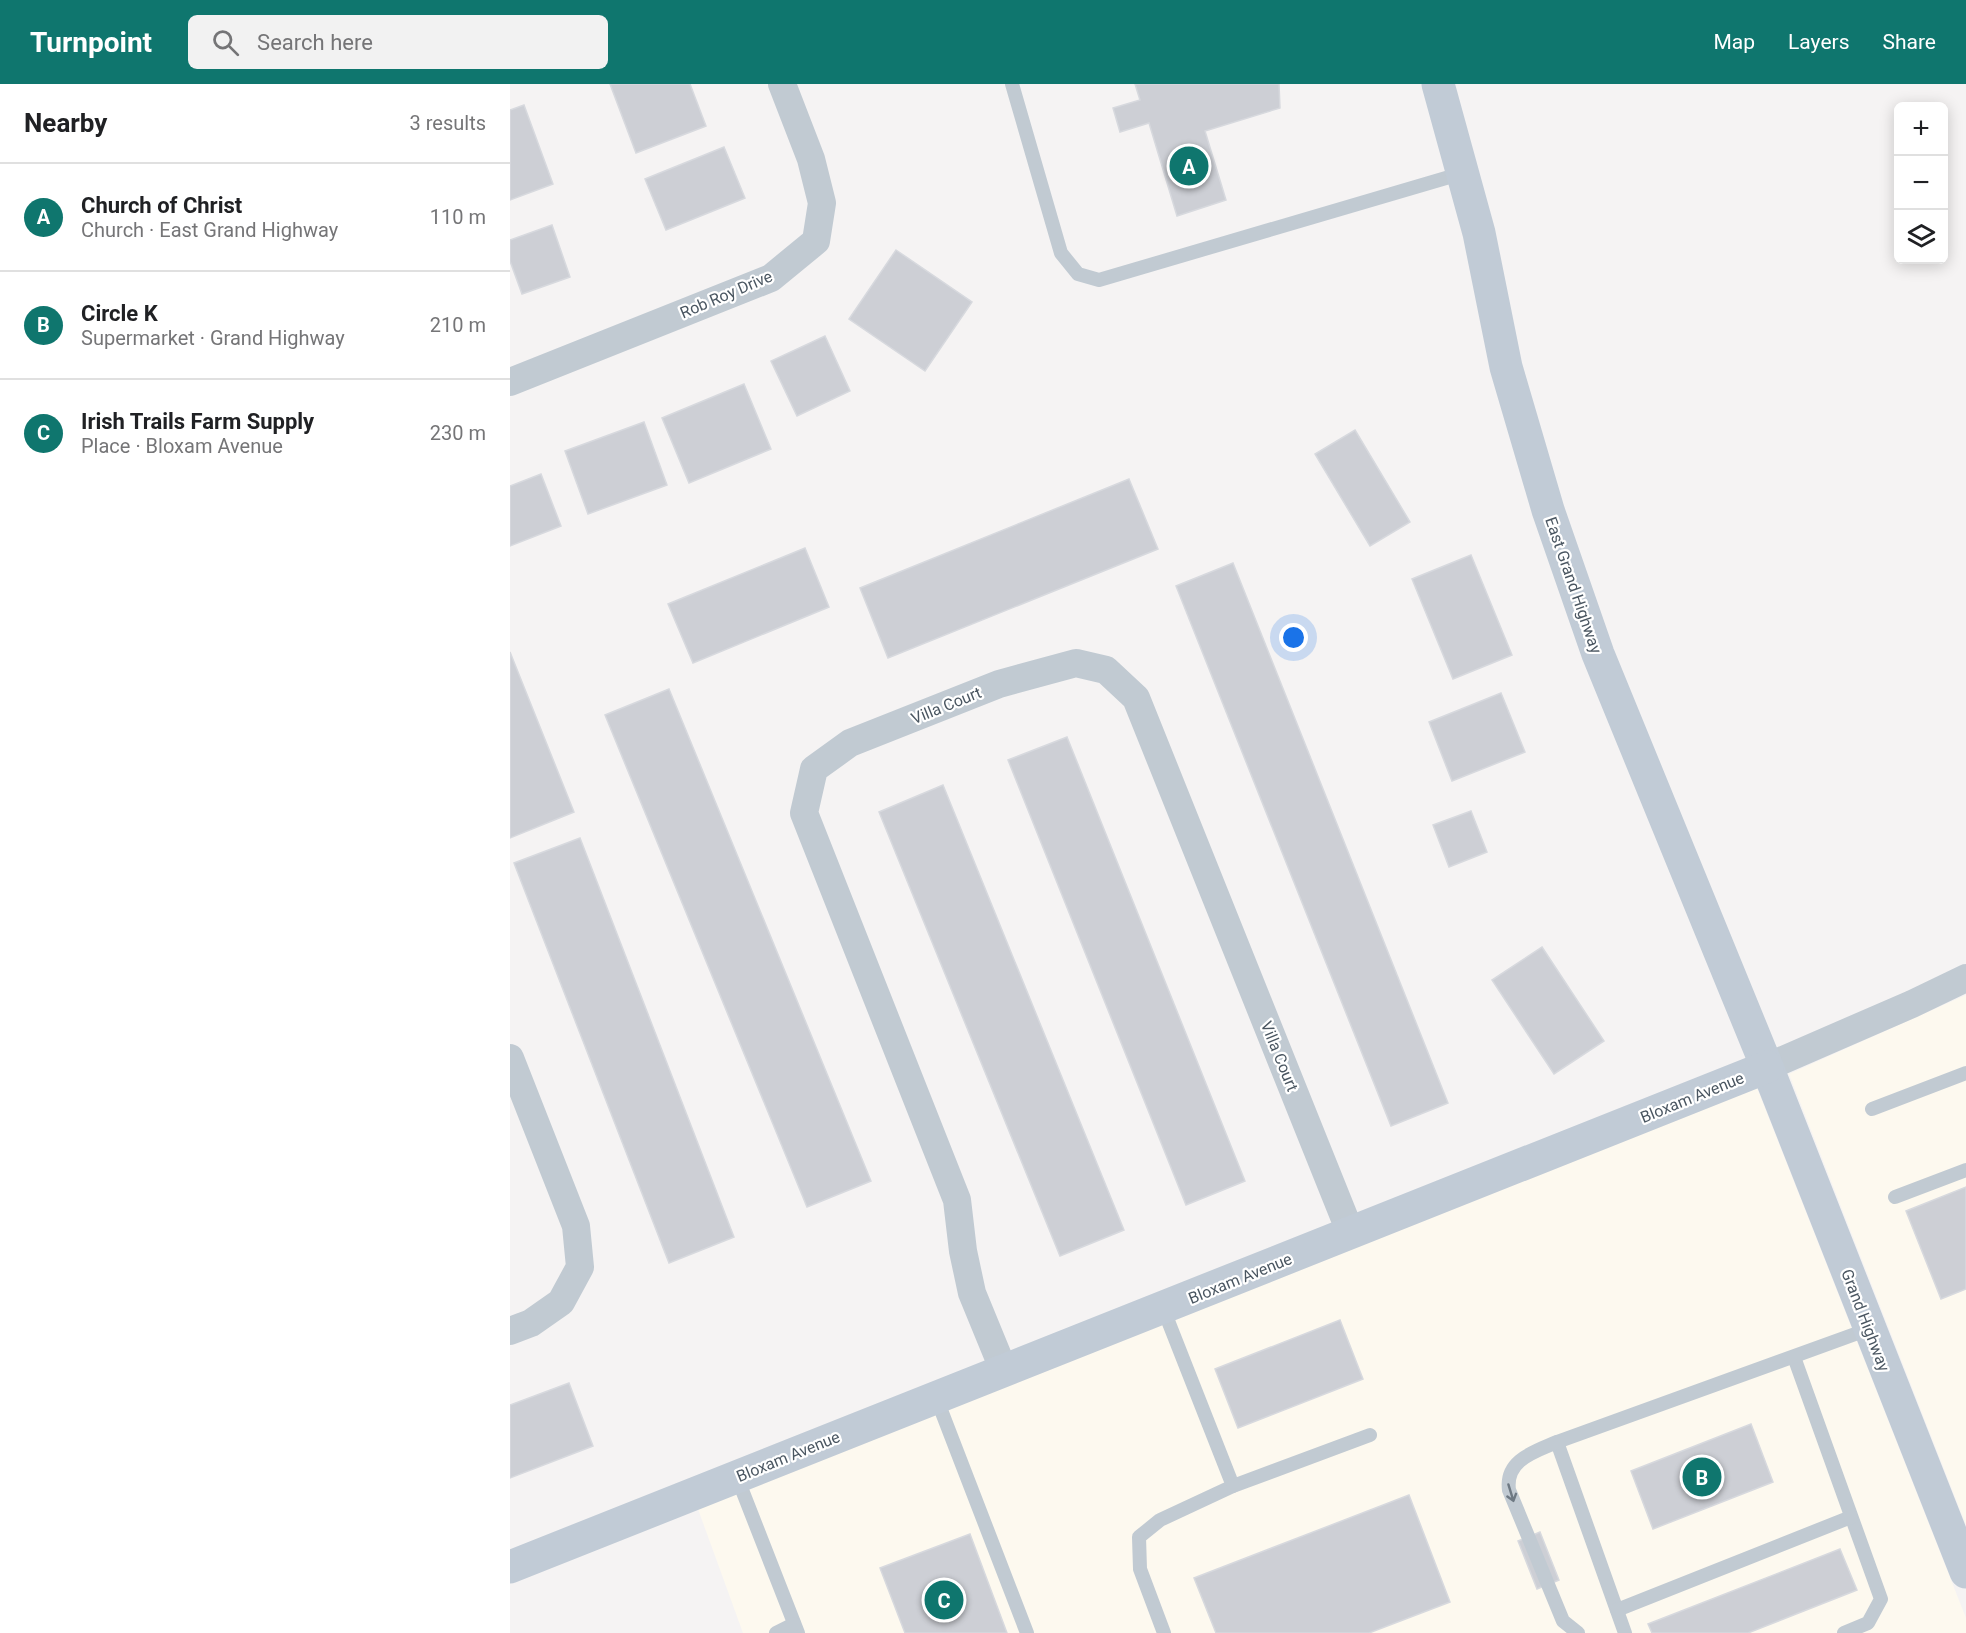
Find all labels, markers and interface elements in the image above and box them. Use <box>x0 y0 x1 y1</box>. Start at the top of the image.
search box <box>188 15 608 69</box>
text: Turnpoint <box>30 26 152 59</box>
icon: search <box>209 26 242 59</box>
text: Search here <box>257 30 373 55</box>
text: Map <box>1713 30 1755 54</box>
text: Layers <box>1788 30 1849 54</box>
text: Share <box>1882 30 1936 54</box>
map controls <box>1894 102 1948 264</box>
button: + <box>1894 102 1948 156</box>
text: Nearby <box>24 108 107 138</box>
text: 3 results <box>410 111 486 135</box>
pin: A <box>1170 144 1208 188</box>
button: − <box>1894 156 1948 210</box>
text: Church of Christ <box>81 193 242 218</box>
text: A <box>37 205 50 229</box>
text: 110 m <box>430 205 486 229</box>
button: layers <box>1894 210 1948 264</box>
text: Church · East Grand Highway <box>81 218 338 242</box>
street label: Rob Roy Drive <box>677 267 775 322</box>
text: Circle K <box>81 301 158 326</box>
text: B <box>37 313 50 337</box>
text: 210 m <box>430 313 486 337</box>
text: Supermarket · Grand Highway <box>81 326 345 350</box>
text: Irish Trails Farm Supply <box>81 409 314 434</box>
text: C <box>37 421 50 445</box>
text: 230 m <box>430 421 486 445</box>
text: Place · Bloxam Avenue <box>81 434 283 458</box>
street label: East Grand Highway <box>1541 514 1606 656</box>
your location <box>1279 623 1308 652</box>
street label: Villa Court <box>908 683 984 728</box>
street label: Villa Court <box>1257 1018 1302 1094</box>
street label: Bloxam Avenue <box>1638 1068 1747 1127</box>
street label: Bloxam Avenue <box>1186 1249 1295 1308</box>
street label: Grand Highway <box>1837 1266 1894 1374</box>
street label: Bloxam Avenue <box>734 1427 843 1486</box>
pin: B <box>1682 1454 1722 1500</box>
one-way arrow <box>1506 1483 1517 1502</box>
pin: C <box>924 1578 964 1622</box>

